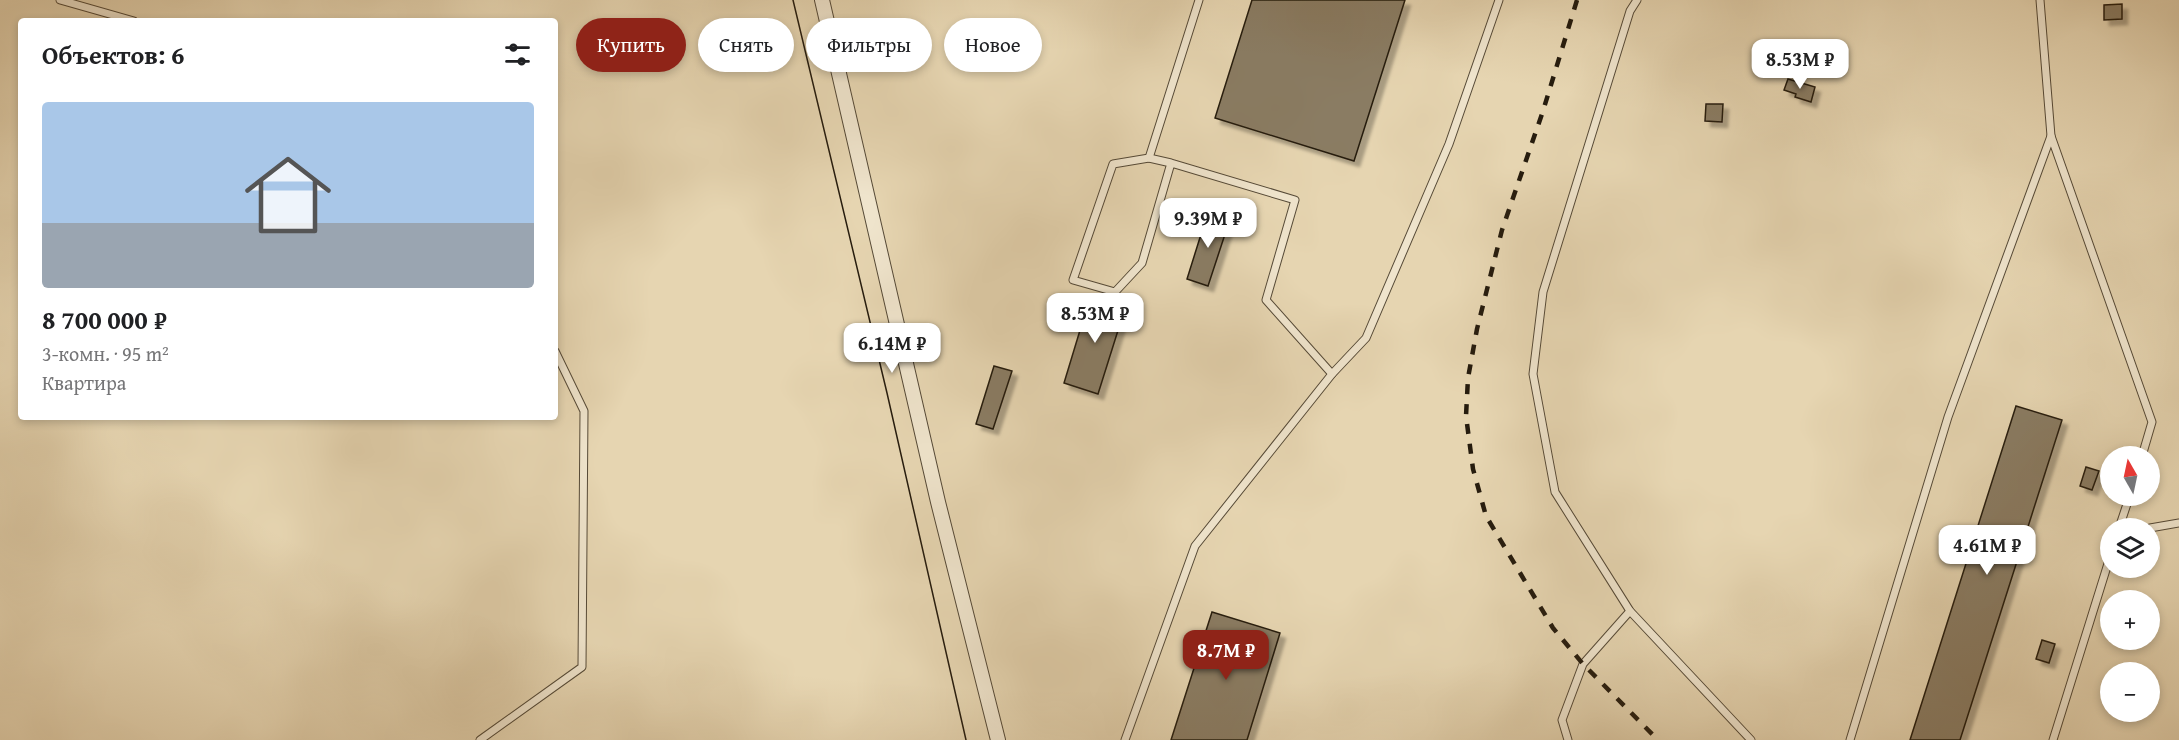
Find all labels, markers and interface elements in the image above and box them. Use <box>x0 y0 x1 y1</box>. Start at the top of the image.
chip: Купить <box>576 18 686 72</box>
chip: Снять <box>698 18 794 72</box>
chip: Фильтры <box>806 18 932 72</box>
chip: Новое <box>944 18 1042 72</box>
text: Объектов: 6 <box>42 35 185 74</box>
icon: filters <box>501 38 534 71</box>
pin: 8.53M ₽ <box>1745 39 1855 90</box>
text: 8.53M ₽ <box>1766 44 1834 73</box>
icon: home <box>234 141 342 249</box>
pin: 9.39M ₽ <box>1153 198 1263 249</box>
text: 9.39M ₽ <box>1174 203 1242 232</box>
pin: 8.53M ₽ <box>1040 293 1150 344</box>
text: 8.53M ₽ <box>1061 298 1129 327</box>
text: 8 700 000 ₽ <box>42 300 167 339</box>
pin: 6.14M ₽ <box>837 323 947 374</box>
text: 6.14M ₽ <box>858 328 926 357</box>
text: 3-комн. · 95 m² <box>42 339 169 368</box>
text: Квартира <box>42 368 126 397</box>
north arrow <box>2100 446 2160 506</box>
map controls <box>2100 446 2160 722</box>
button: layers <box>2100 518 2160 578</box>
pin: 4.61M ₽ <box>1932 525 2042 576</box>
text: 4.61M ₽ <box>1953 530 2021 559</box>
button: + <box>2100 590 2160 650</box>
pin: 8.7M ₽ <box>1177 630 1275 681</box>
text: 8.7M ₽ <box>1197 635 1255 664</box>
button: − <box>2100 662 2160 722</box>

